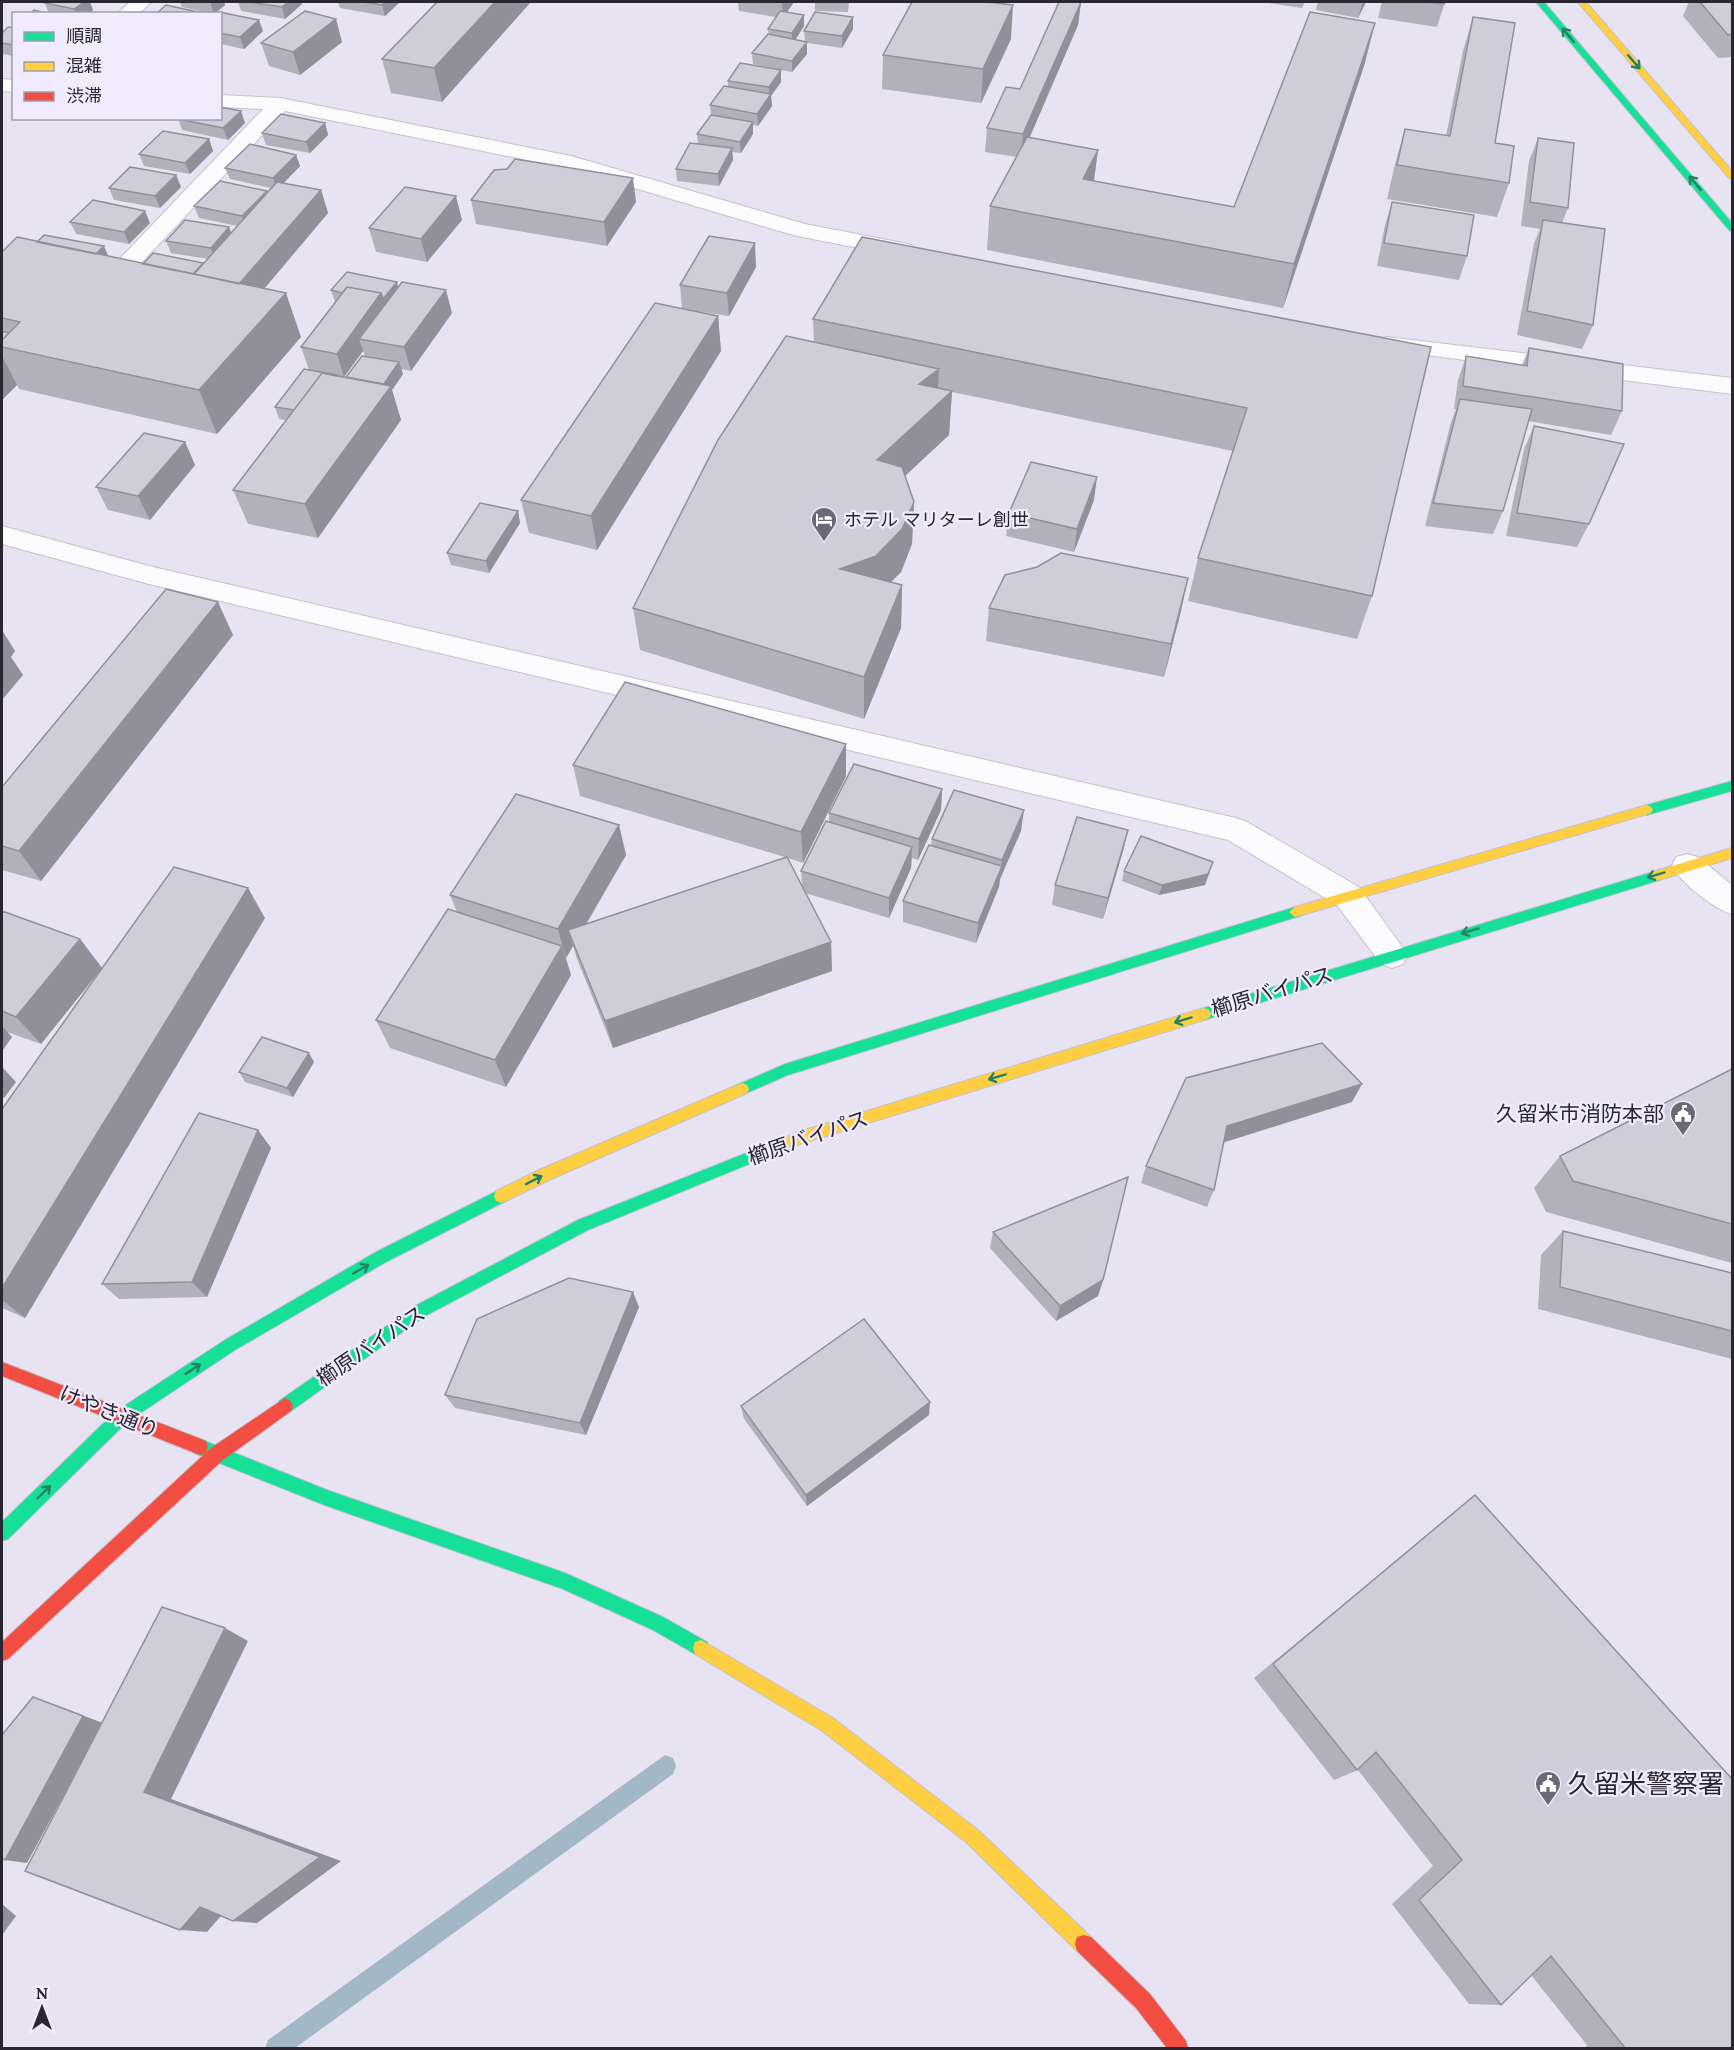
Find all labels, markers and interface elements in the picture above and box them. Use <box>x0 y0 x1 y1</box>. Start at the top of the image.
legend <box>12 12 222 120</box>
text: 順調 <box>66 24 102 47</box>
one-way arrow <box>1561 28 1575 43</box>
text: 混雑 <box>66 54 102 77</box>
one-way arrow <box>1627 54 1641 69</box>
text: 渋滞 <box>66 84 102 107</box>
one-way arrow <box>1688 175 1701 191</box>
hotel icon: ホテル マリターレ創世 <box>809 505 839 543</box>
place label: ホテル マリターレ創世 <box>844 508 1029 531</box>
one-way arrow <box>1647 870 1666 881</box>
one-way arrow <box>1461 926 1480 937</box>
street label: 櫛原バイパス <box>1208 960 1336 1023</box>
one-way arrow <box>1174 1015 1193 1026</box>
one-way arrow <box>987 1072 1006 1083</box>
public building icon: 久留米市消防本部 <box>1668 1099 1698 1137</box>
place label: 久留米市消防本部 <box>1496 1100 1664 1127</box>
street label: 櫛原バイパス <box>744 1104 872 1171</box>
one-way arrow <box>525 1173 543 1185</box>
one-way arrow <box>352 1263 369 1275</box>
street label: 櫛原バイパス <box>311 1299 430 1392</box>
one-way arrow <box>185 1363 201 1375</box>
street label: けやき通り <box>55 1379 163 1444</box>
one-way arrow <box>36 1485 51 1500</box>
place label: 久留米警察署 <box>1568 1767 1724 1800</box>
public building icon: 久留米警察署 <box>1533 1769 1563 1807</box>
north arrow <box>12 1978 72 2038</box>
text: N <box>36 1983 48 2003</box>

